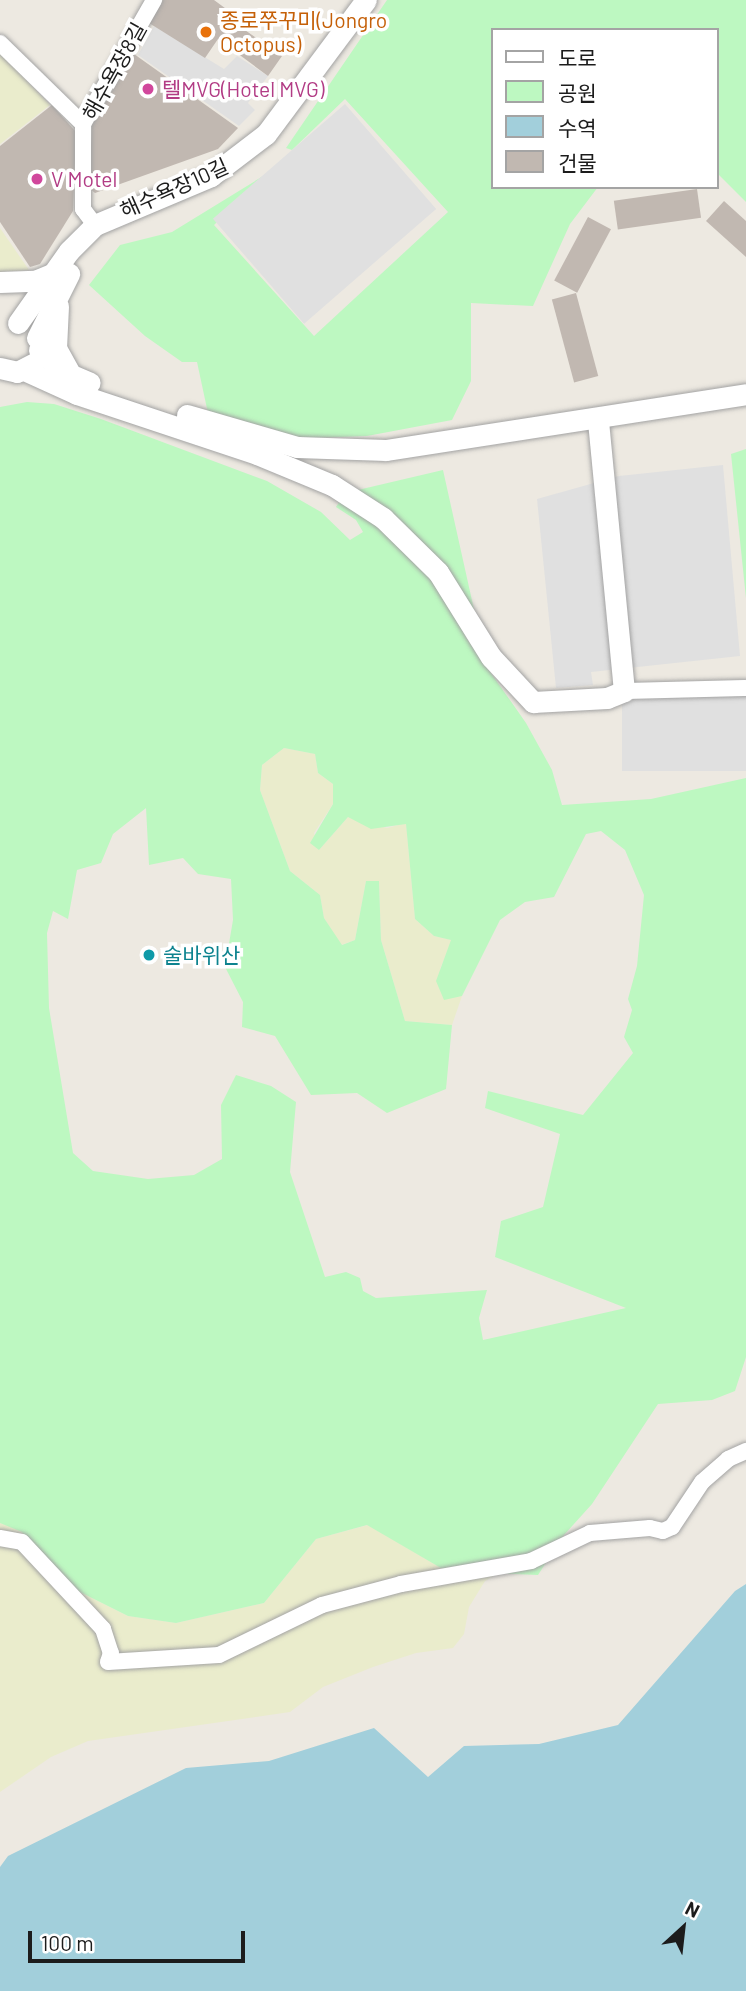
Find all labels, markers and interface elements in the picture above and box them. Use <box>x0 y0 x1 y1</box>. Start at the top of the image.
place label: 종로쭈꾸미(Jongro Octopus) <box>220 7 387 57</box>
street label: 해수욕장8길 <box>77 18 151 124</box>
marker: 종로쭈꾸미(Jongro Octopus) <box>198 24 214 40</box>
legend <box>490 28 718 189</box>
text: 도로 <box>558 45 597 70</box>
place label: 텔MVG(Hotel MVG) <box>162 76 324 102</box>
text: 공원 <box>558 80 597 105</box>
marker: 텔MVG(Hotel MVG) <box>140 81 156 97</box>
text: 수역 <box>558 115 597 140</box>
text: 건물 <box>558 150 597 175</box>
street label: 해수욕장10길 <box>116 153 232 223</box>
place label: V Motel <box>51 166 117 192</box>
marker: V Motel <box>29 171 45 187</box>
place label: 술바위산 <box>163 942 240 968</box>
marker: 술바위산 <box>141 947 157 963</box>
north arrow <box>648 1893 718 1963</box>
text: N <box>682 1896 704 1922</box>
scale bar <box>32 1918 248 1962</box>
text: 100 m <box>41 1930 94 1955</box>

